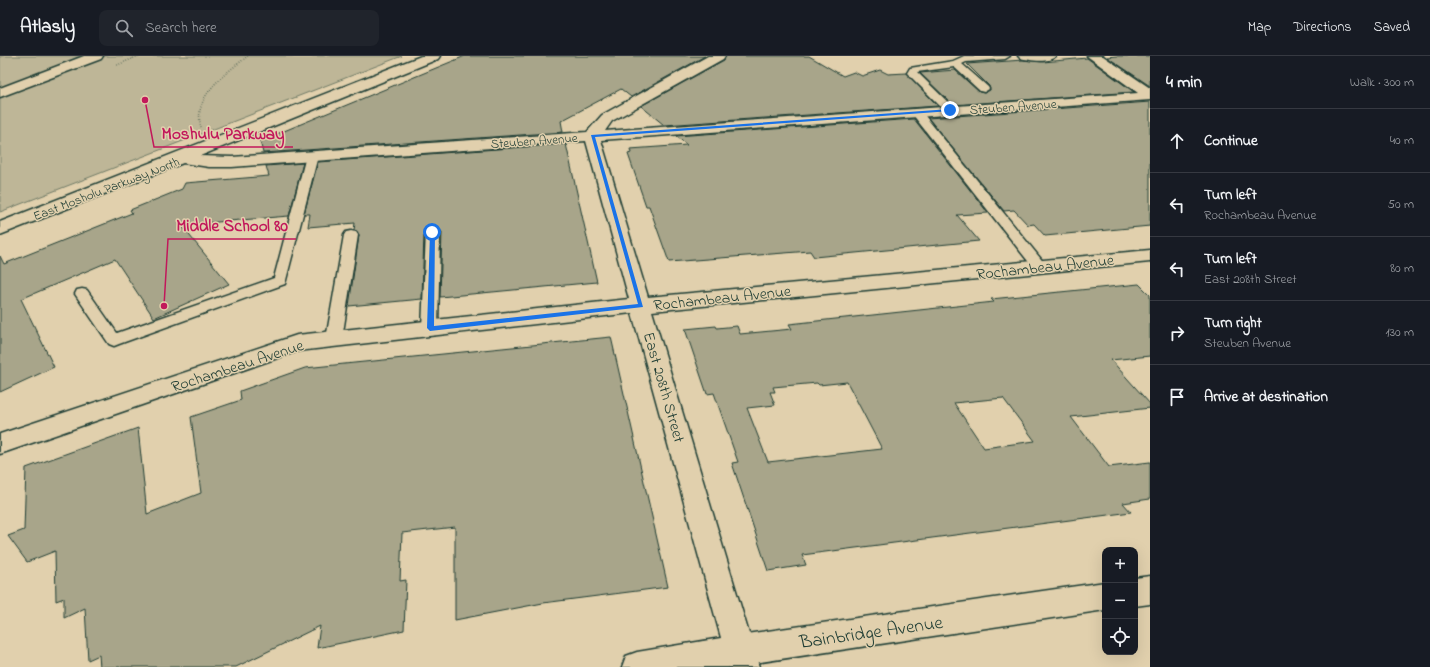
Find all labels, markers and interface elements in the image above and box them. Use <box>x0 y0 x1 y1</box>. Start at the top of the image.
search box <box>99 10 379 46</box>
text: Atlasly <box>20 14 75 41</box>
icon: search <box>113 17 135 39</box>
text: Search here <box>145 17 217 39</box>
text: Map <box>1248 17 1271 38</box>
text: Directions <box>1293 17 1351 38</box>
text: Saved <box>1373 17 1410 38</box>
text: 4 min <box>1166 70 1202 95</box>
text: Walk · 300 m <box>1350 73 1414 92</box>
street label: Steuben Avenue <box>969 95 1057 120</box>
route end <box>941 101 959 119</box>
callout: Moshulu Parkway <box>154 118 293 147</box>
text: Moshulu Parkway <box>162 122 285 149</box>
street label: Steuben Avenue <box>490 129 578 154</box>
icon: ahead <box>1166 130 1188 152</box>
text: Continue <box>1204 130 1258 152</box>
text: 40 m <box>1390 131 1414 150</box>
street label: East Mosholu Parkway North <box>31 153 183 227</box>
text: Turn left <box>1204 184 1257 206</box>
icon: left <box>1166 194 1188 216</box>
text: 50 m <box>1388 195 1414 214</box>
text: Rochambeau Avenue <box>1204 206 1316 225</box>
callout: Middle School 80 <box>168 210 296 239</box>
text: Middle School 80 <box>176 214 289 239</box>
route start <box>423 223 441 241</box>
text: Turn left <box>1204 248 1257 270</box>
street label: Rochambeau Avenue <box>975 249 1116 287</box>
icon: left <box>1166 258 1188 280</box>
text: 80 m <box>1390 259 1414 278</box>
text: East 208th Street <box>1204 270 1297 289</box>
street label: Rochambeau Avenue <box>652 280 793 318</box>
text: Turn right <box>1204 312 1262 334</box>
icon: right <box>1166 322 1188 344</box>
text: 130 m <box>1386 323 1414 342</box>
street label: East 208th Street <box>636 329 690 446</box>
street label: Rochambeau Avenue <box>168 334 308 400</box>
text: Steuben Avenue <box>1204 334 1291 353</box>
icon: arrive <box>1166 386 1188 408</box>
text: Arrive at destination <box>1204 386 1328 408</box>
map controls <box>1102 547 1138 655</box>
button: + <box>1102 547 1138 583</box>
button: − <box>1102 583 1138 619</box>
street label: Bainbridge Avenue <box>797 610 946 659</box>
button: locate <box>1102 619 1138 655</box>

